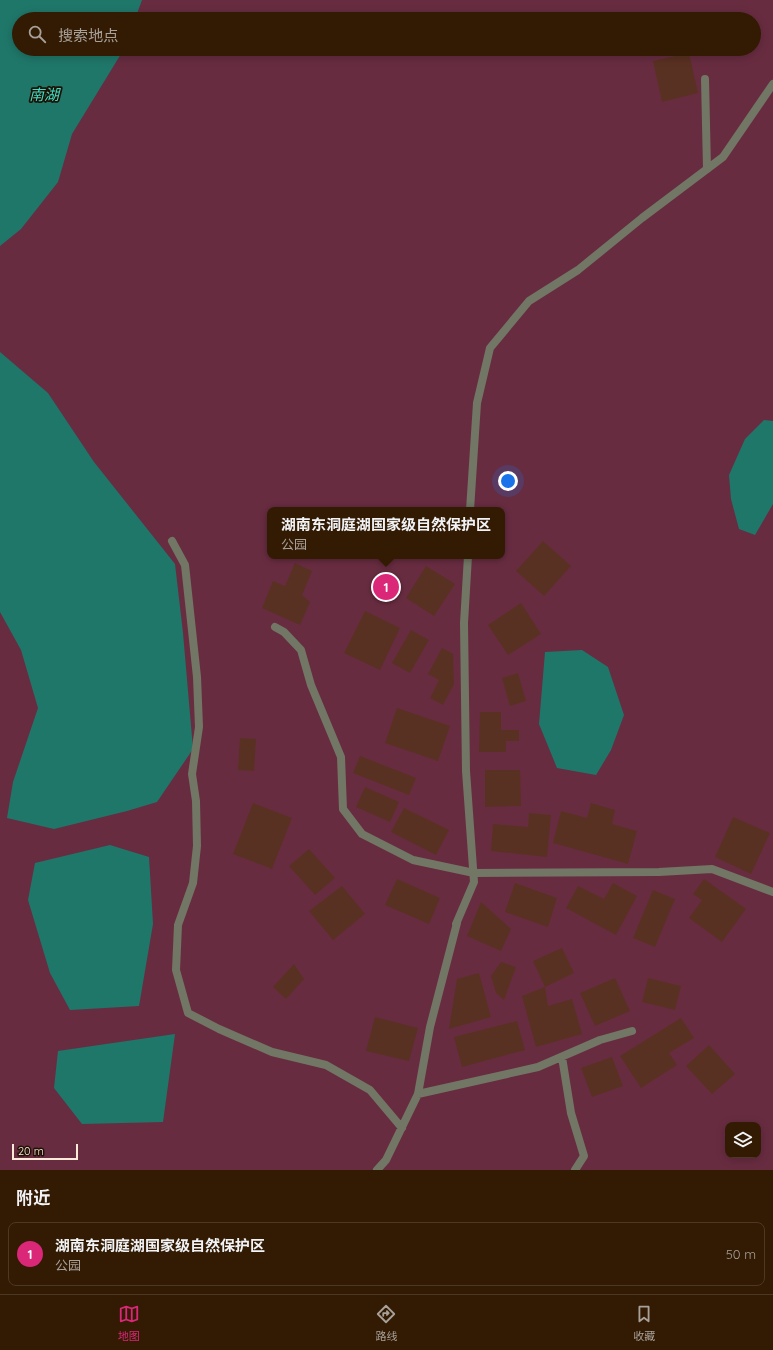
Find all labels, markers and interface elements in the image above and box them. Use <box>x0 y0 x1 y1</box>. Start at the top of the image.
search box <box>12 12 761 56</box>
icon: search <box>26 23 48 45</box>
text: 搜索地点 <box>58 26 118 45</box>
water label: 南湖 <box>29 85 61 104</box>
your location <box>498 471 518 491</box>
popup <box>267 507 505 559</box>
text: 湖南东洞庭湖国家级自然保护区 <box>281 515 491 534</box>
text: 公园 <box>281 536 307 552</box>
pin: 1 <box>373 572 399 602</box>
map controls <box>725 1122 761 1158</box>
button: layers <box>725 1122 761 1158</box>
scale bar <box>12 1142 78 1161</box>
text: 20 m <box>18 1144 44 1158</box>
text: 附近 <box>16 1187 50 1208</box>
text: 湖南东洞庭湖国家级自然保护区 <box>55 1236 265 1255</box>
text: 1 <box>27 1246 33 1262</box>
text: 50 m <box>726 1246 756 1262</box>
text: 公园 <box>55 1257 81 1273</box>
tab: 地图 <box>118 1303 140 1343</box>
tab: 路线 <box>375 1303 397 1343</box>
tab: 收藏 <box>633 1303 655 1343</box>

